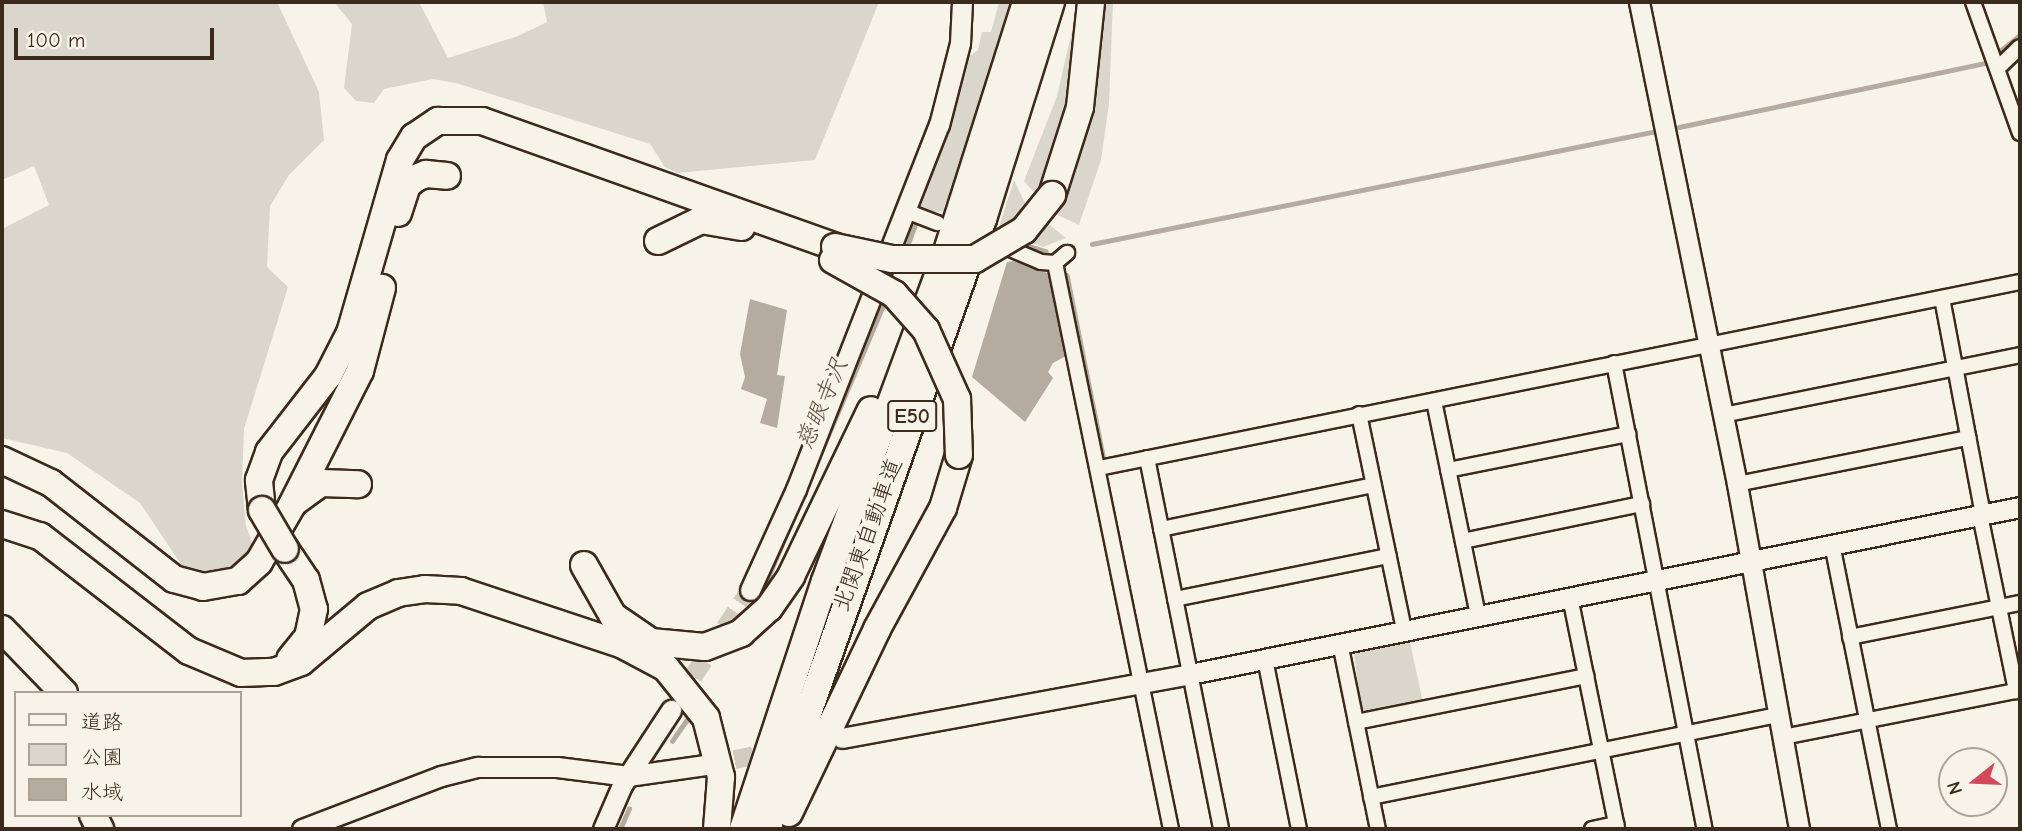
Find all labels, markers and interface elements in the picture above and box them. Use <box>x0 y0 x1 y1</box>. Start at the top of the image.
scale bar <box>18 14 217 58</box>
text: 100 m <box>27 28 85 52</box>
water label: 慈眼寺沢 <box>790 354 854 454</box>
road number: E50 <box>886 398 938 434</box>
street label: 北関東自動車道 <box>827 455 909 615</box>
legend <box>14 691 242 817</box>
text: 道路 <box>81 710 123 734</box>
text: 公園 <box>81 745 123 769</box>
north arrow <box>1938 747 2008 817</box>
text: N <box>1943 779 1967 797</box>
text: 水域 <box>81 780 123 804</box>

